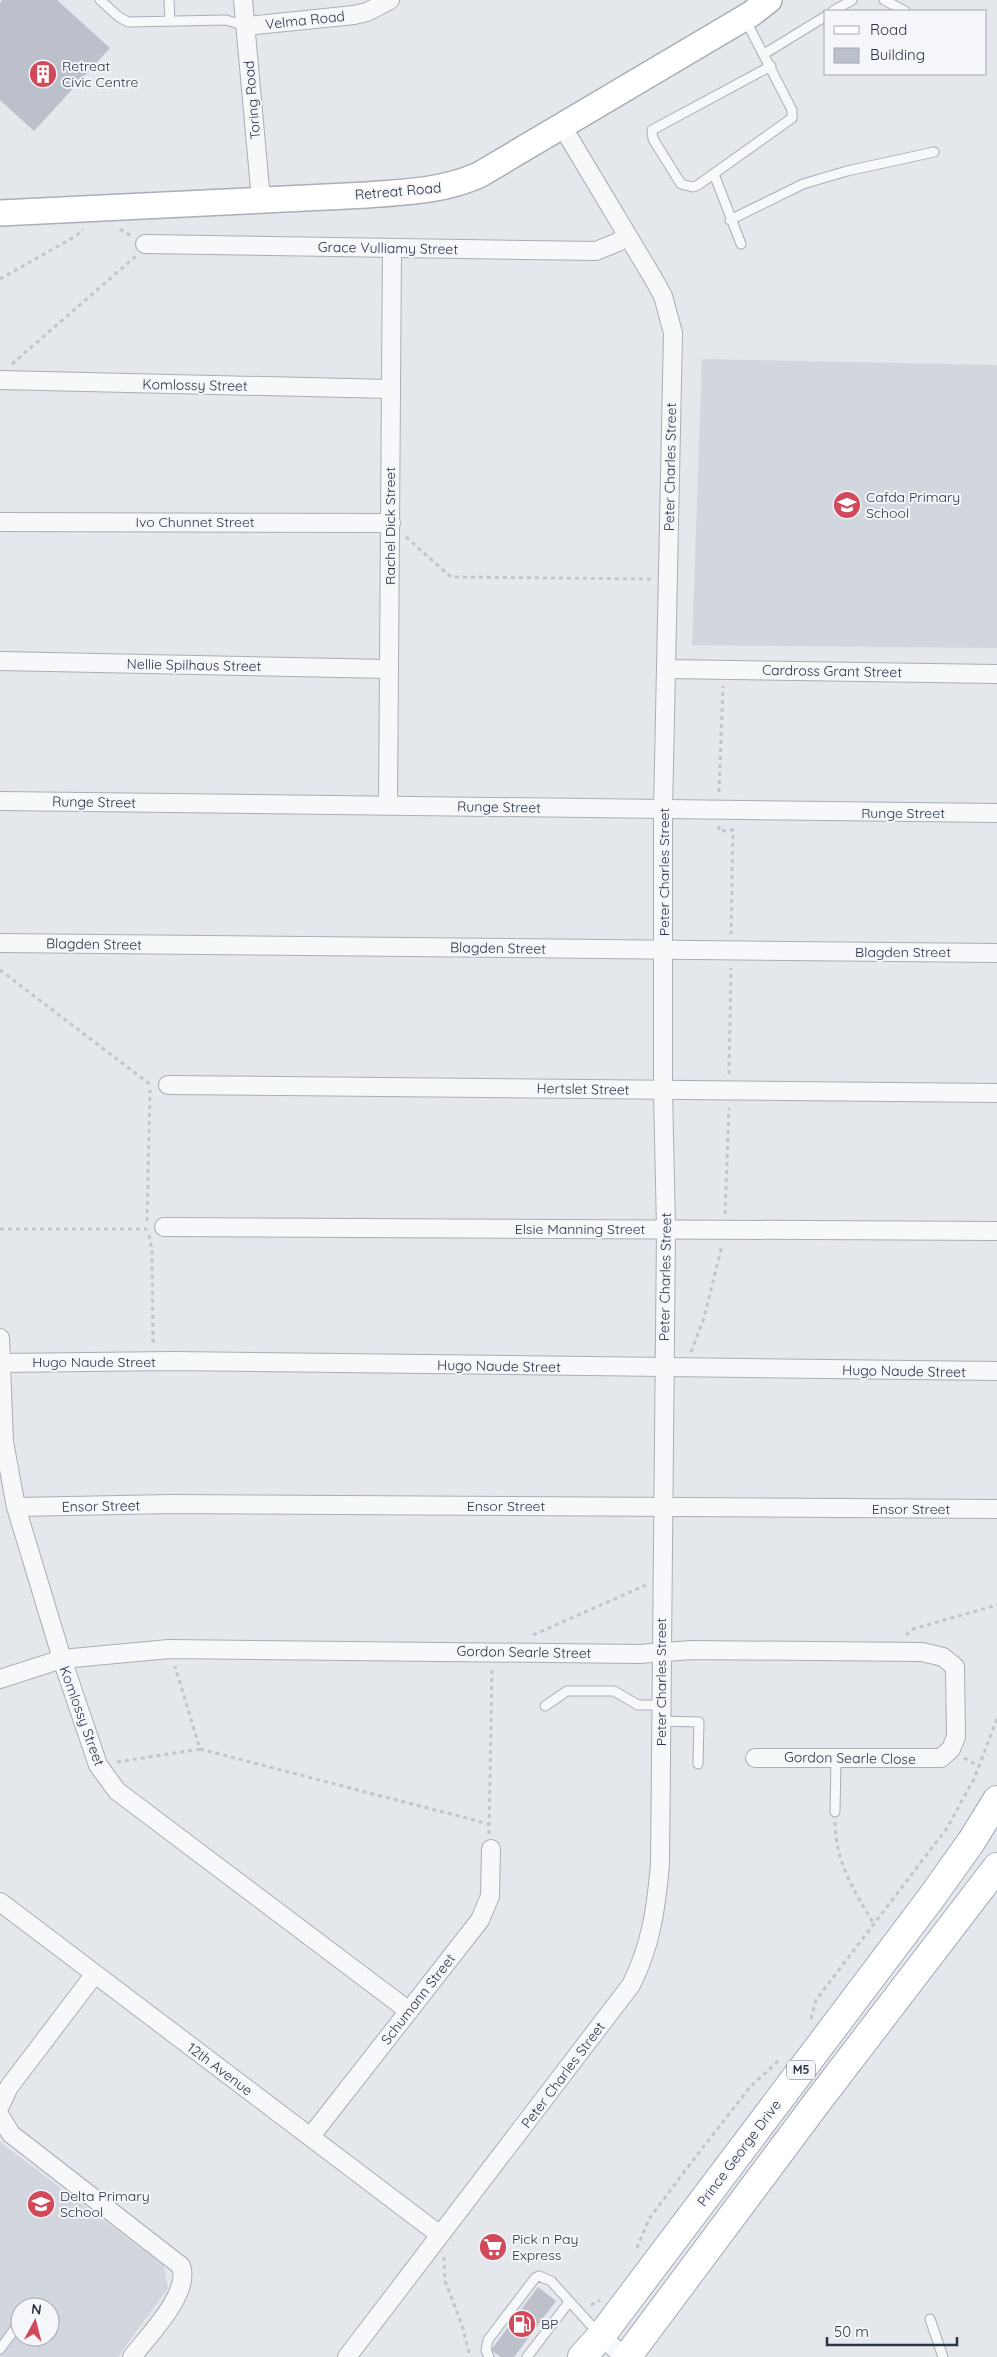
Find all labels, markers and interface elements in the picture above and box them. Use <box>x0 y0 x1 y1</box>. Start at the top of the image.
street label: Velma Road <box>264 7 346 33</box>
legend <box>824 10 987 75</box>
text: Road <box>870 20 907 39</box>
text: Building <box>870 45 925 64</box>
place label: Retreat Civic Centre <box>62 57 139 91</box>
building icon: Retreat Civic Centre <box>28 59 58 89</box>
street label: Toring Road <box>240 60 264 140</box>
street label: Retreat Road <box>354 178 442 204</box>
street label: Grace Vulliamy Street <box>318 238 459 258</box>
street label: Komlossy Street <box>142 375 248 395</box>
street label: Peter Charles Street <box>660 402 680 531</box>
street label: Rachel Dick Street <box>381 467 399 585</box>
place label: Cafda Primary School <box>866 488 960 522</box>
school or university icon: Cafda Primary School <box>832 490 862 520</box>
street label: Ivo Chunnet Street <box>135 513 255 531</box>
street label: Nellie Spilhaus Street <box>126 655 262 675</box>
street label: Cardross Grant Street <box>762 661 902 681</box>
street label: Runge Street <box>52 792 136 812</box>
street label: Runge Street <box>457 797 541 817</box>
street label: Runge Street <box>861 804 945 822</box>
street label: Peter Charles Street <box>655 807 673 936</box>
street label: Blagden Street <box>46 934 142 954</box>
street label: Blagden Street <box>450 938 546 958</box>
street label: Blagden Street <box>855 943 951 961</box>
street label: Hertslet Street <box>536 1079 630 1099</box>
street label: Peter Charles Street <box>655 1212 675 1341</box>
street label: Elsie Manning Street <box>515 1220 646 1238</box>
street label: Hugo Naude Street <box>32 1353 156 1371</box>
street label: Hugo Naude Street <box>437 1356 561 1376</box>
street label: Hugo Naude Street <box>842 1361 966 1381</box>
street label: Ensor Street <box>62 1496 141 1516</box>
street label: Ensor Street <box>467 1497 546 1515</box>
street label: Ensor Street <box>872 1500 951 1518</box>
street label: Peter Charles Street <box>652 1617 670 1746</box>
street label: Gordon Searle Street <box>456 1642 592 1662</box>
street label: Komlossy Street <box>56 1664 109 1769</box>
street label: Gordon Searle Close <box>784 1748 916 1768</box>
street label: Schumann Street <box>377 1950 459 2048</box>
street label: Peter Charles Street <box>517 2018 609 2132</box>
street label: 12th Avenue <box>184 2039 256 2100</box>
road number: M5 <box>787 2060 815 2080</box>
street label: Prince George Drive <box>693 2096 785 2210</box>
place label: Delta Primary School <box>60 2187 150 2221</box>
school or university icon: Delta Primary School <box>26 2189 56 2219</box>
place label: Pick n Pay Express <box>512 2230 579 2264</box>
supermarket icon: Pick n Pay Express <box>478 2232 508 2262</box>
north arrow <box>10 2297 60 2347</box>
text: N <box>30 2300 43 2319</box>
fuel station icon: BP <box>507 2309 537 2339</box>
scale bar <box>827 2314 957 2346</box>
place label: BP <box>541 2315 558 2333</box>
text: 50 m <box>834 2322 869 2341</box>

